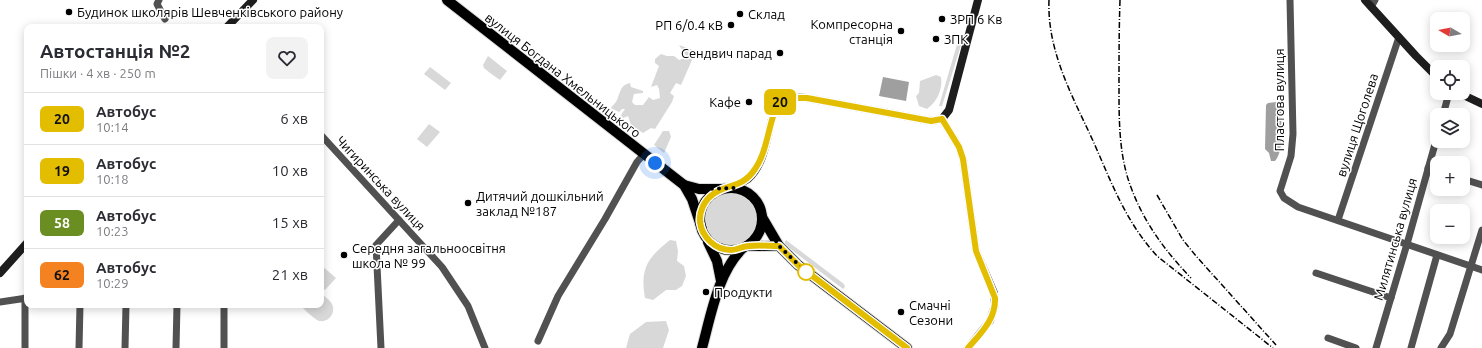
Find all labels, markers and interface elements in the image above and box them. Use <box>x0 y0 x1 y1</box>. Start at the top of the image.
place label: Будинок школярів Шевченківського району <box>77 5 343 19</box>
marker: Будинок школярів Шевченківського району <box>64 7 74 17</box>
place label: Склад <box>748 7 785 21</box>
marker: Склад <box>735 9 745 19</box>
street label: вулиця Богдана Хмельницького <box>482 10 644 140</box>
place label: ЗРП 6 Кв <box>950 12 1002 26</box>
north arrow <box>1430 12 1470 52</box>
map controls <box>1430 12 1470 244</box>
marker: ЗРП 6 Кв <box>937 14 947 24</box>
place label: Компресорна станція <box>810 17 893 46</box>
place label: РП 6/0.4 кВ <box>655 18 723 32</box>
marker: РП 6/0.4 кВ <box>726 20 736 30</box>
marker: Компресорна станція <box>896 26 906 36</box>
place label: ЗПК <box>944 32 968 46</box>
marker: ЗПК <box>931 34 941 44</box>
button: heart <box>266 37 308 79</box>
text: Автостанція №2 <box>40 40 190 62</box>
place label: Сендвич парад <box>681 46 772 60</box>
marker: Сендвич парад <box>775 48 785 58</box>
street label: Пластова вулиця <box>1272 49 1286 151</box>
button: locate <box>1430 60 1470 100</box>
text: Пішки · 4 хв · 250 m <box>40 66 156 80</box>
street label: вулиця Щоголева <box>1334 72 1380 178</box>
line badge: 20 <box>762 89 798 115</box>
text: 20 <box>772 94 788 110</box>
place label: Кафе <box>709 95 741 109</box>
marker: Кафе <box>744 97 754 107</box>
text: Автобус <box>96 103 156 120</box>
button: layers <box>1430 108 1470 148</box>
text: 6 хв <box>280 110 308 127</box>
text: 20 <box>54 111 70 127</box>
text: 10:14 <box>96 120 129 134</box>
street label: Чигиринська вулиця <box>334 133 428 233</box>
your location <box>645 153 665 173</box>
text: Автобус <box>96 155 156 172</box>
button: + <box>1430 156 1470 196</box>
text: 10 хв <box>272 162 308 179</box>
text: 19 <box>54 163 70 179</box>
text: 10:18 <box>96 172 129 186</box>
street label: Милятинська вулиця <box>1371 176 1419 302</box>
place label: Дитячий дошкільний заклад №187 <box>476 189 604 218</box>
marker: Дитячий дошкільний заклад №187 <box>463 198 473 208</box>
button: − <box>1430 204 1470 244</box>
text: Автобус <box>96 207 156 224</box>
text: 15 хв <box>272 214 308 231</box>
text: 58 <box>54 215 70 231</box>
text: 10:23 <box>96 224 129 238</box>
place label: Середня загальноосвітня школа № 99 <box>352 241 506 270</box>
marker: Середня загальноосвітня школа № 99 <box>339 250 349 260</box>
text: Автобус <box>96 259 156 276</box>
unlabelled marker <box>797 263 815 281</box>
text: 21 хв <box>272 266 308 283</box>
text: 62 <box>54 267 70 283</box>
text: 10:29 <box>96 276 129 290</box>
place label: Продукти <box>714 285 773 299</box>
marker: Продукти <box>701 287 711 297</box>
place label: Смачні Сезони <box>909 298 953 327</box>
marker: Смачні Сезони <box>896 307 906 317</box>

